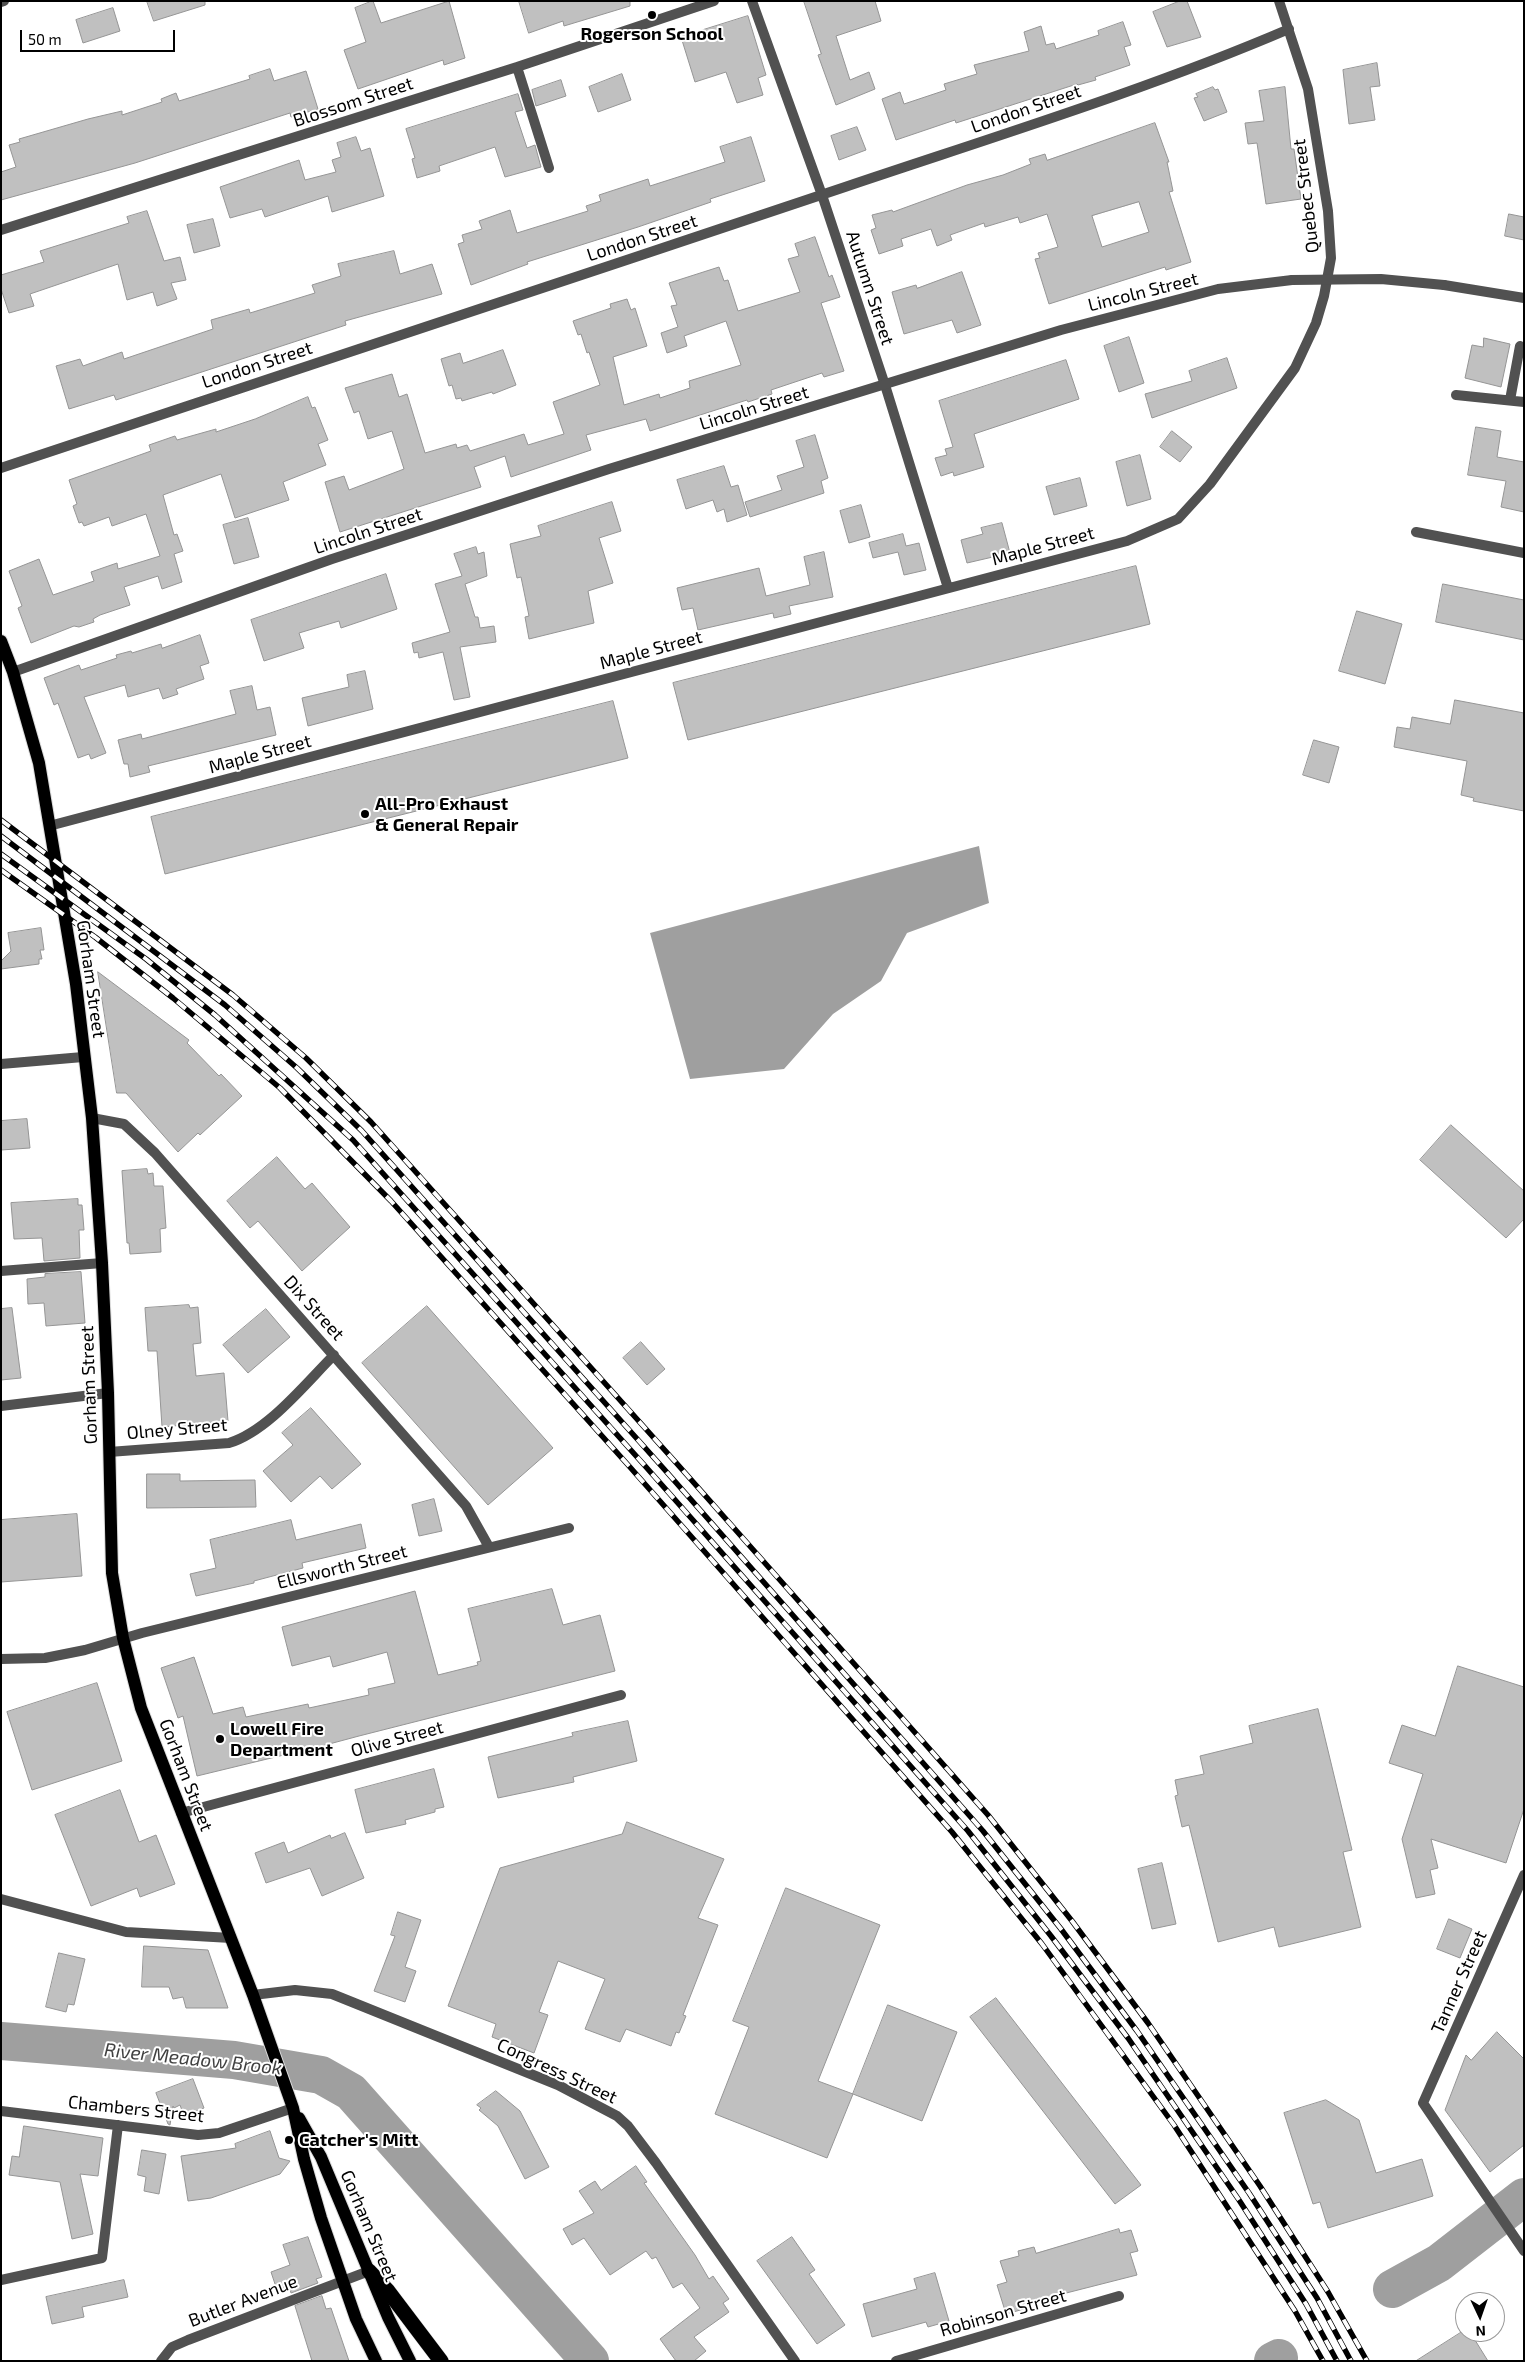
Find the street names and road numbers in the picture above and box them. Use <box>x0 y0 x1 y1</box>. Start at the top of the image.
street label: Blossom Street <box>290 72 416 132</box>
street label: London Street <box>968 80 1084 138</box>
street label: Quebec Street <box>1288 138 1324 254</box>
street label: London Street <box>584 210 700 266</box>
street label: Autumn Street <box>841 228 899 348</box>
street label: Lincoln Street <box>1086 268 1200 316</box>
street label: London Street <box>199 337 315 393</box>
street label: Lincoln Street <box>697 381 811 435</box>
street label: Lincoln Street <box>311 503 425 559</box>
street label: Maple Street <box>989 522 1097 570</box>
street label: Maple Street <box>597 626 705 674</box>
street label: Maple Street <box>206 730 314 778</box>
street label: Gorham Street <box>72 919 110 1039</box>
street label: Dix Street <box>279 1271 349 1345</box>
street label: Gorham Street <box>76 1325 102 1445</box>
street label: Olney Street <box>126 1414 228 1444</box>
street label: Ellsworth Street <box>275 1540 409 1594</box>
street label: Gorham Street <box>155 1716 217 1834</box>
street label: Olive Street <box>348 1716 446 1762</box>
street label: Tanner Street <box>1427 1927 1491 2037</box>
street label: Congress Street <box>494 2034 620 2108</box>
street label: Chambers Street <box>67 2091 205 2127</box>
street label: Gorham Street <box>336 2167 402 2285</box>
street label: Butler Avenue <box>186 2270 300 2332</box>
street label: Robinson Street <box>937 2285 1069 2341</box>

